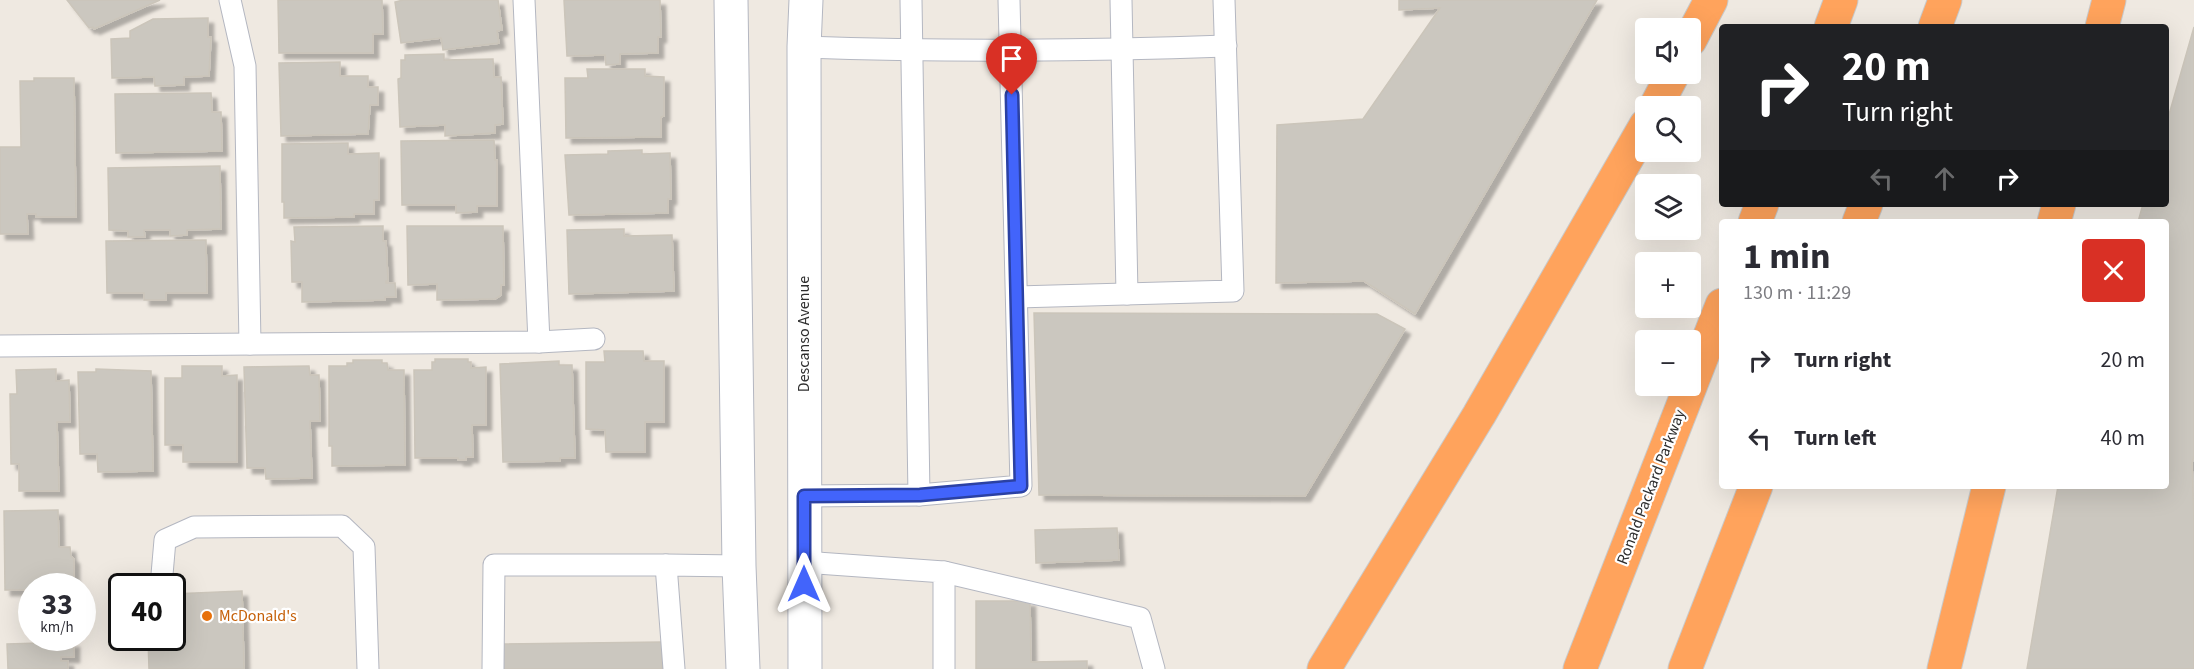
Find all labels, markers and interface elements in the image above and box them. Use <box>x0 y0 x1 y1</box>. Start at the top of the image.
map controls <box>1635 18 1701 396</box>
button: sound <box>1635 18 1701 84</box>
pin <box>986 33 1037 95</box>
text: 20 m <box>1842 37 1931 97</box>
icon: arrive <box>995 42 1028 75</box>
icon: right <box>1743 48 1821 126</box>
text: Turn right <box>1842 93 1953 132</box>
button: search <box>1635 96 1701 162</box>
icon: left <box>1865 162 1898 195</box>
icon: ahead <box>1928 162 1961 195</box>
icon: right <box>1991 162 2024 195</box>
button: layers <box>1635 174 1701 240</box>
text: 1 min <box>1743 231 1831 282</box>
button: close <box>2082 239 2145 302</box>
button: + <box>1635 252 1701 318</box>
street label: Descanso Avenue <box>793 276 815 392</box>
text: 130 m · 11:29 <box>1743 279 1851 307</box>
button: − <box>1635 330 1701 396</box>
icon: right <box>1743 344 1776 377</box>
text: Turn right <box>1794 344 1891 376</box>
text: 20 m <box>2100 344 2145 376</box>
street label: Ronald Packard Parkway <box>1611 406 1691 568</box>
icon: left <box>1743 422 1776 455</box>
text: Turn left <box>1794 422 1876 454</box>
text: 40 m <box>2100 422 2145 454</box>
position arrow <box>772 552 836 616</box>
speed limit sign: 40 <box>108 573 186 651</box>
text: 33 <box>41 583 73 626</box>
place label: McDonald's <box>219 605 297 627</box>
marker: McDonald's <box>200 609 214 623</box>
text: km/h <box>40 617 74 638</box>

